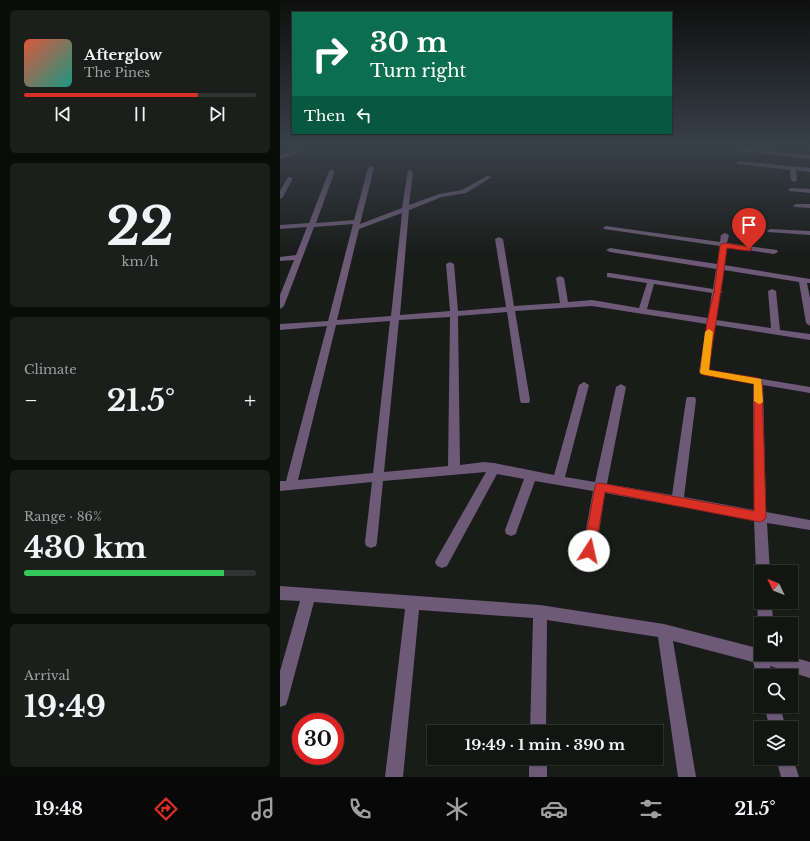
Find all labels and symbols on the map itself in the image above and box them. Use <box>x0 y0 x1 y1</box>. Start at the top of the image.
pin <box>732 208 766 249</box>
position arrow <box>568 530 610 572</box>
north arrow <box>754 565 798 609</box>
speed limit sign: 30 <box>292 713 344 765</box>

